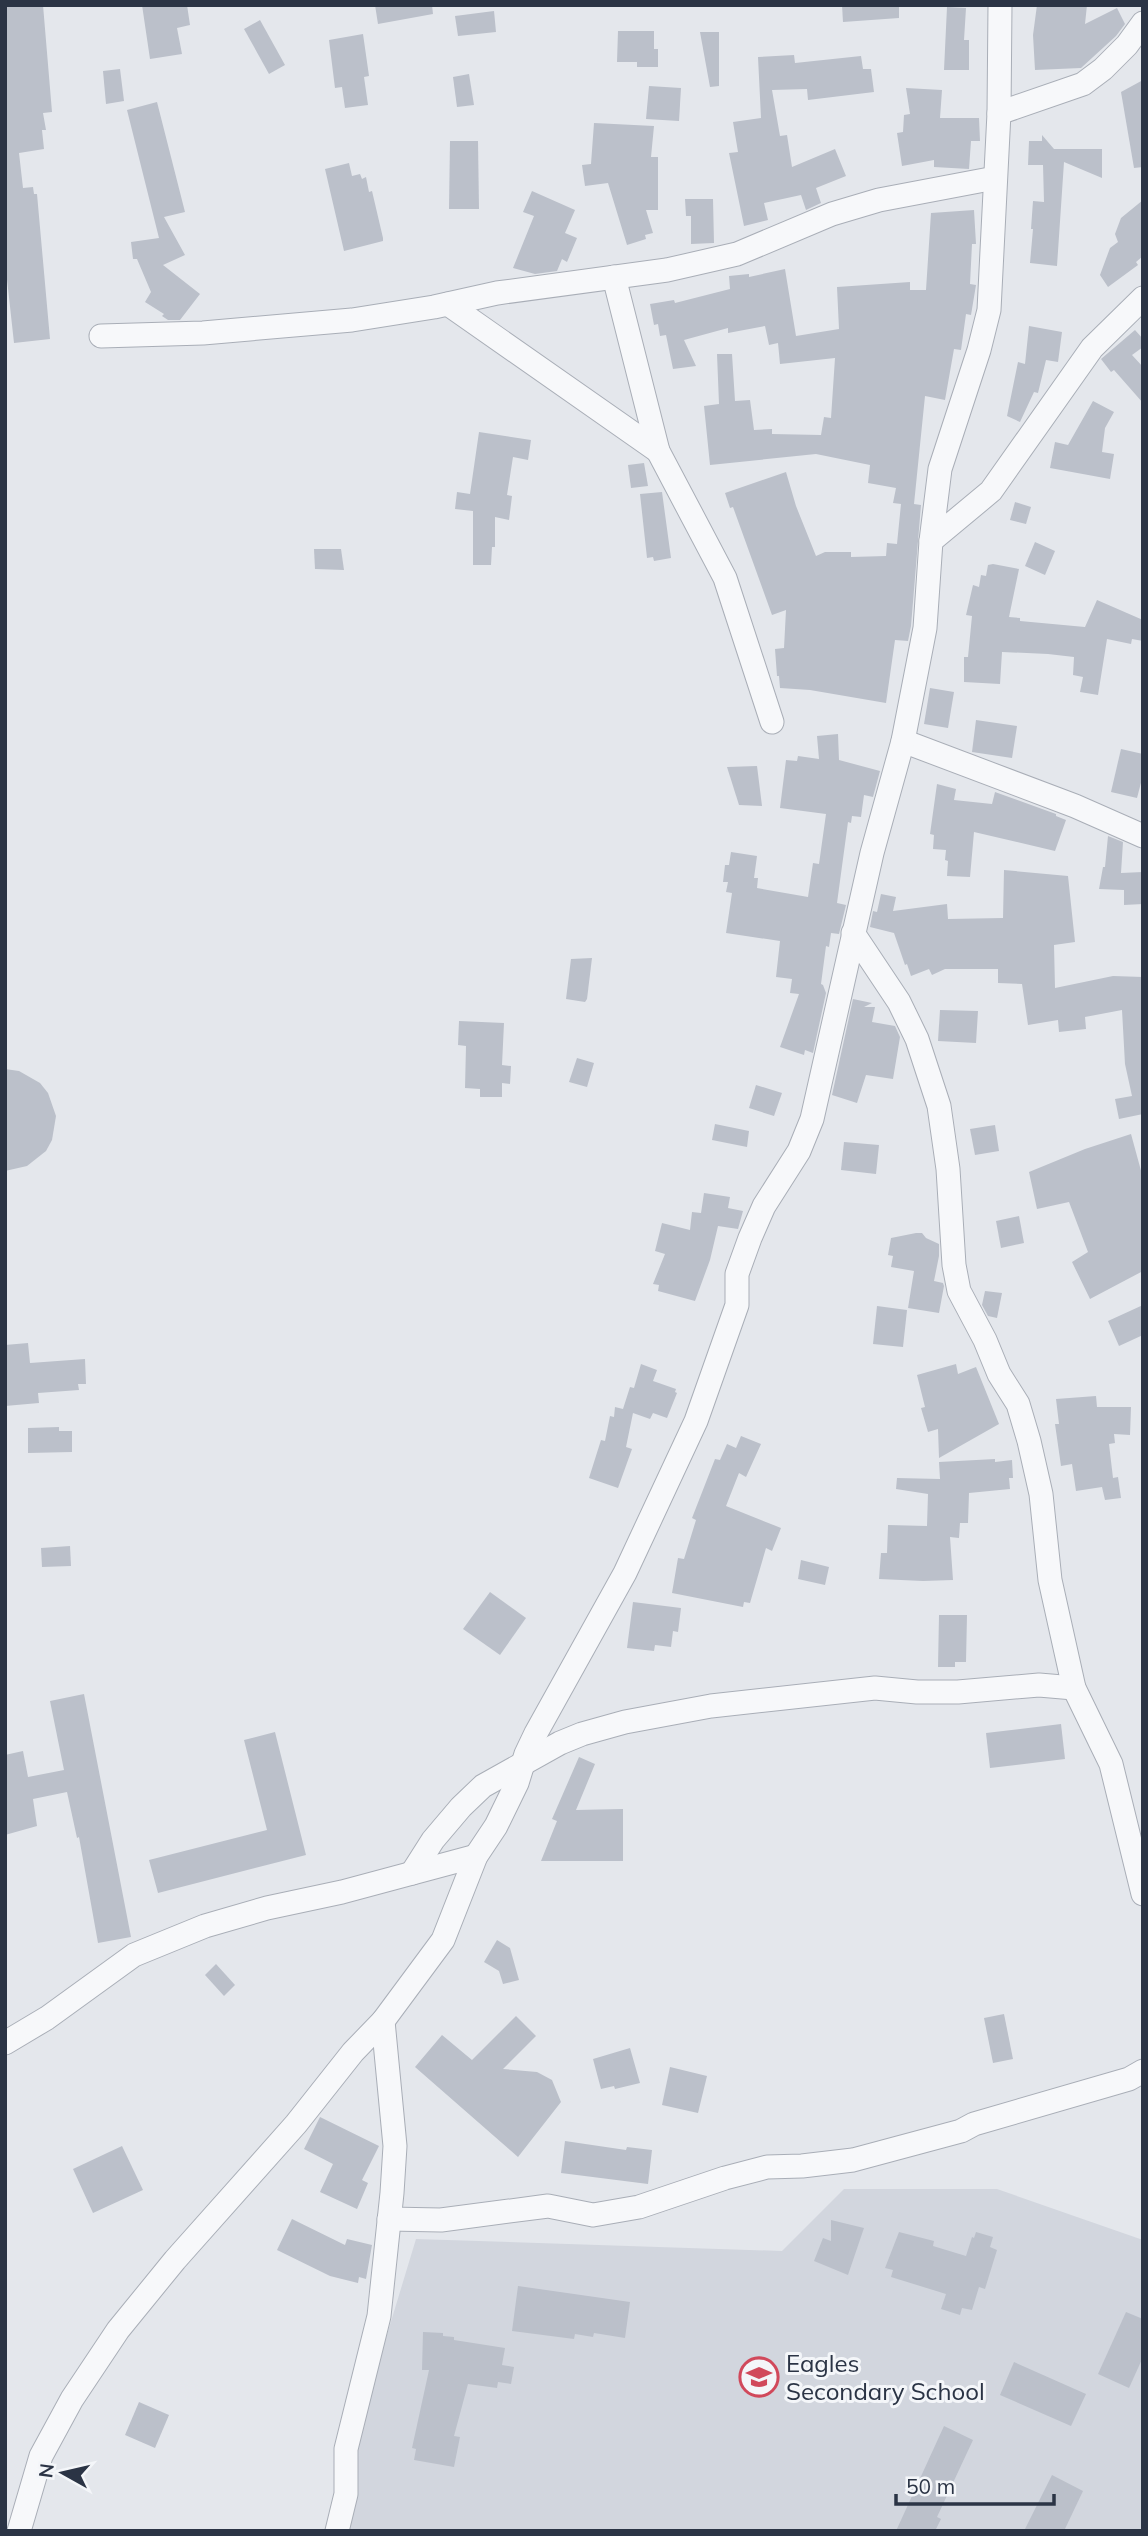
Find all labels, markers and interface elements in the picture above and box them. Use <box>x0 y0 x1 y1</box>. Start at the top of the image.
place label: Eagles Secondary School <box>786 2348 985 2406</box>
school or university icon: Eagles Secondary School <box>738 2356 780 2398</box>
north arrow <box>28 2438 98 2508</box>
text: N <box>33 2462 59 2479</box>
scale bar <box>896 2462 1054 2506</box>
text: 50 m <box>906 2473 955 2499</box>

